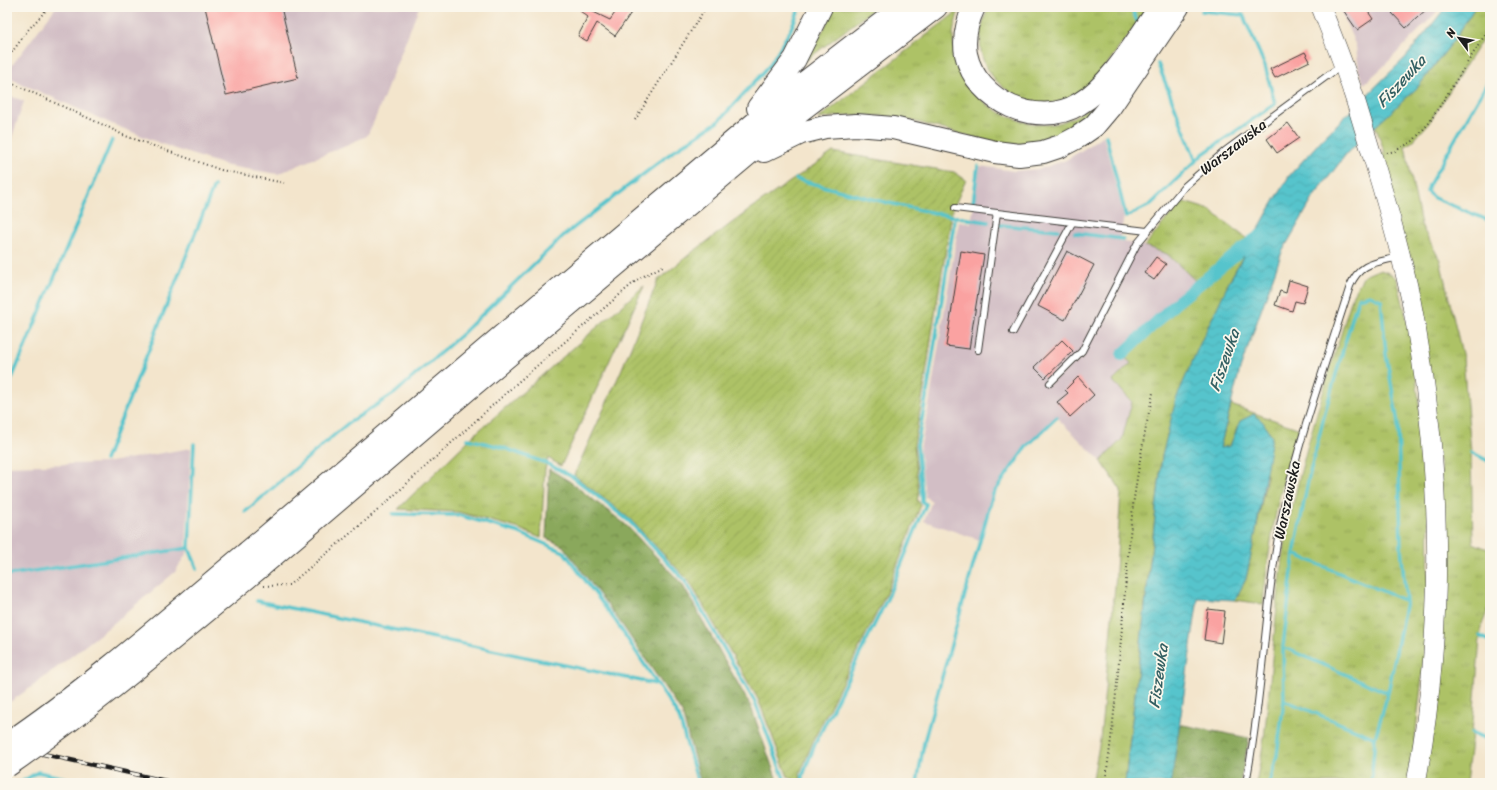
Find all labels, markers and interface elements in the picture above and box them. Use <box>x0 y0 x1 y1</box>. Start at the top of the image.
north arrow <box>1439 18 1479 58</box>
text: N <box>1440 24 1461 42</box>
water label: Fiszewka <box>1369 46 1435 114</box>
street label: Warszawska <box>1194 112 1273 182</box>
water label: Fiszewka <box>1200 323 1249 395</box>
street label: Warszawska <box>1266 458 1308 542</box>
water label: Fiszewka <box>1139 640 1177 710</box>

